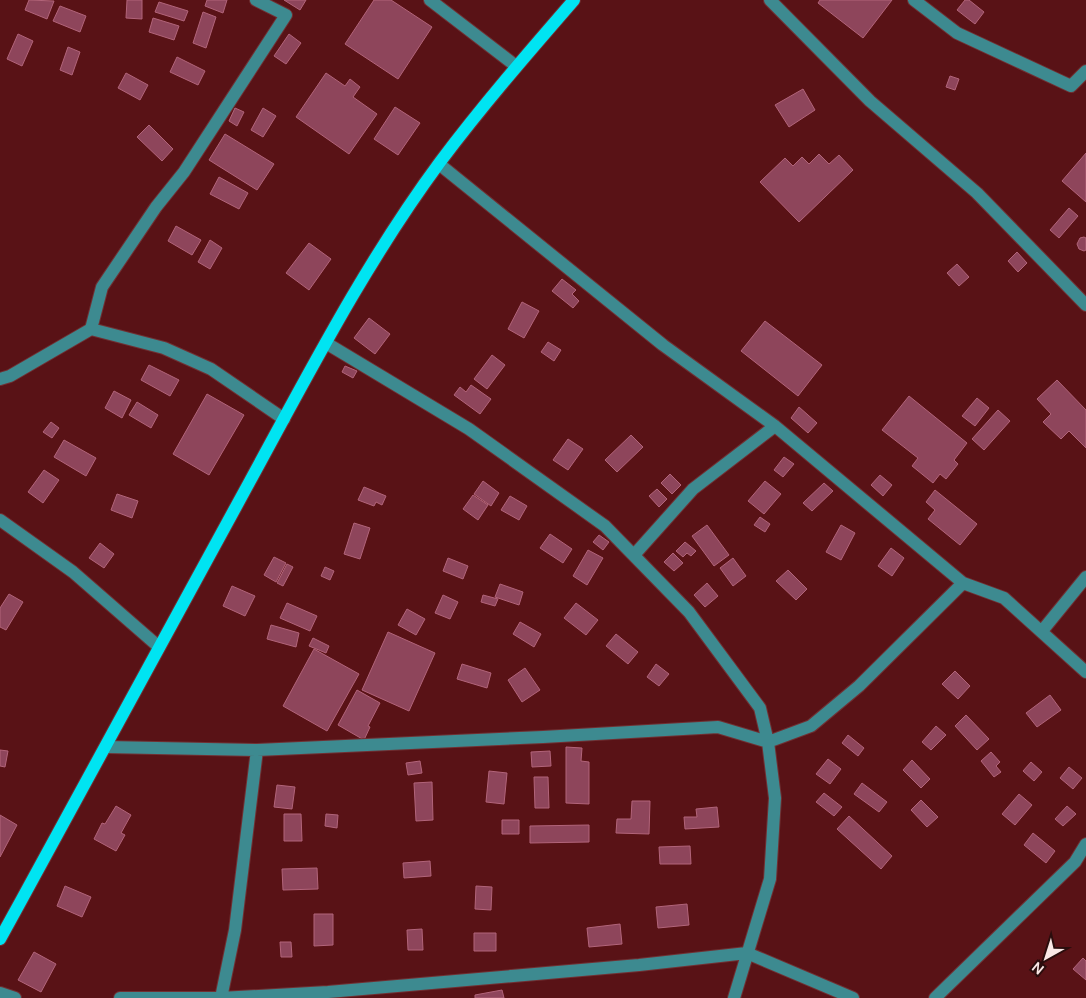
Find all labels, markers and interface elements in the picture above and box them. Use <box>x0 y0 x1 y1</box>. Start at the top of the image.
north arrow <box>1021 933 1071 983</box>
text: N <box>1028 958 1047 979</box>

